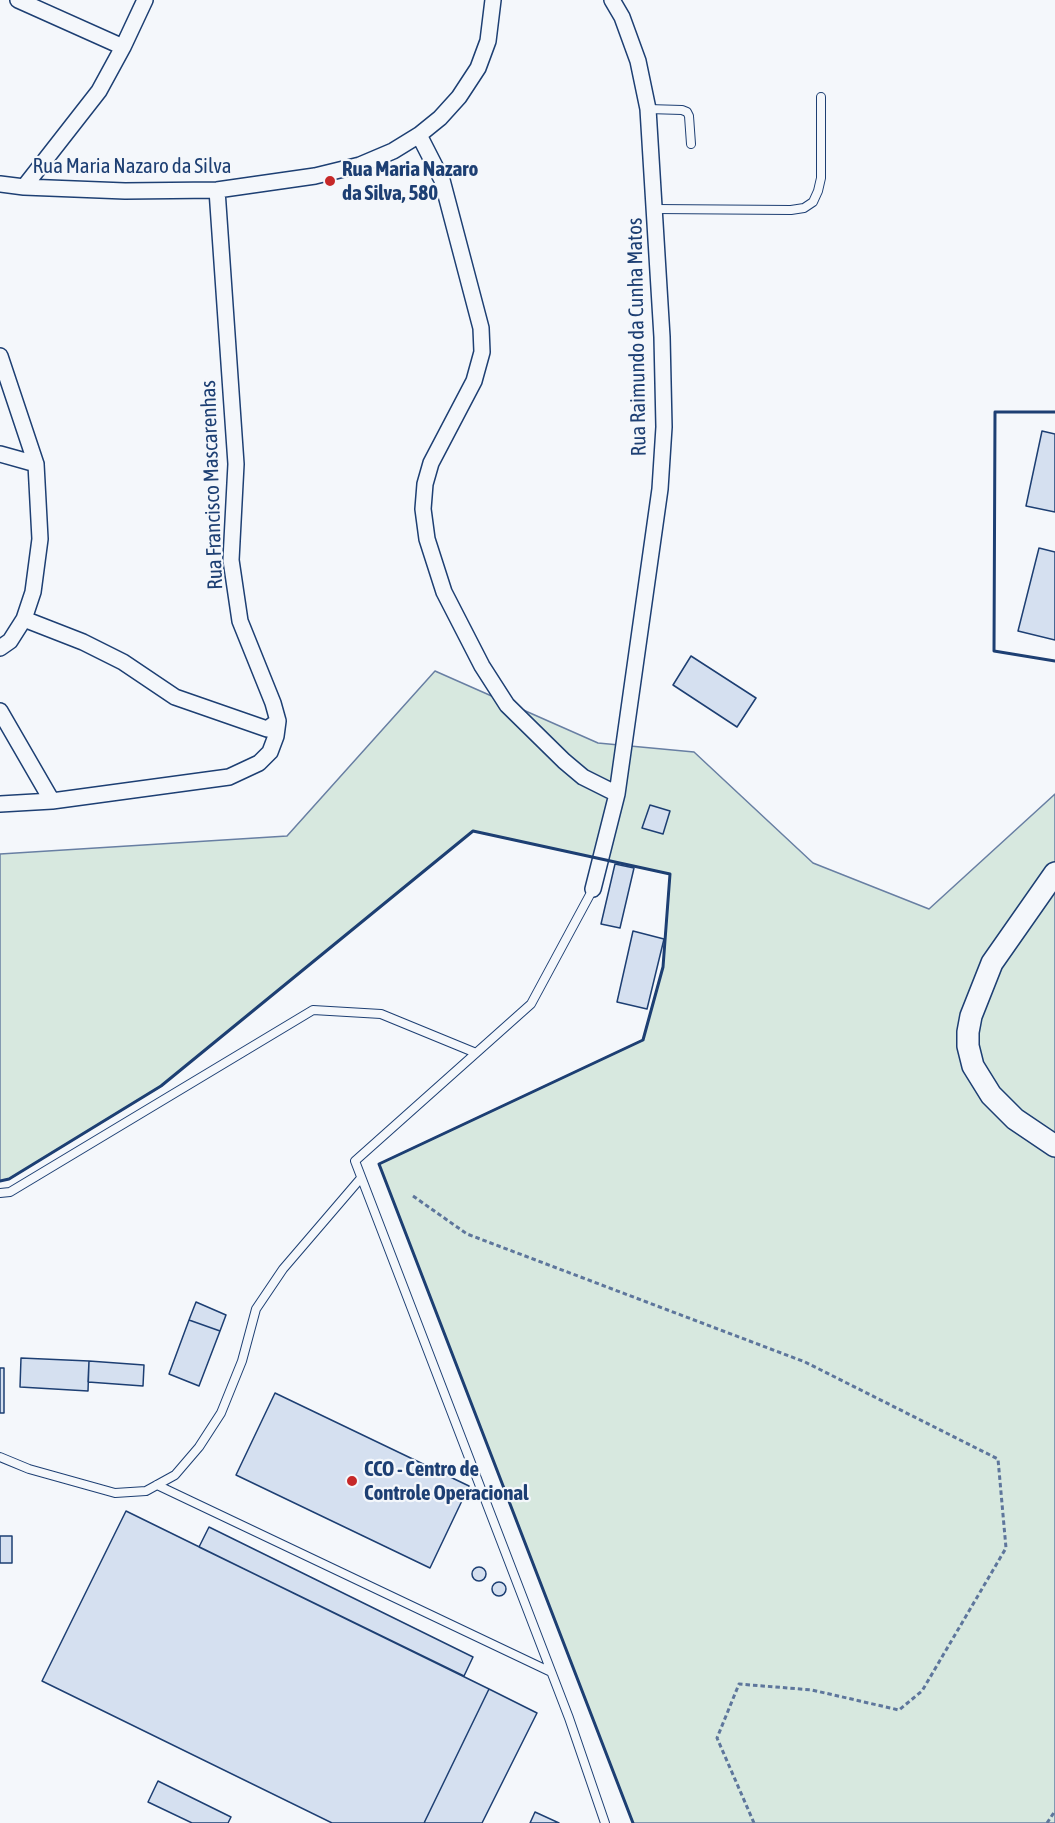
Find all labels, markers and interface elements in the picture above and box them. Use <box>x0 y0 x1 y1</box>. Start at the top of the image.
street label: Rua Maria Nazaro da Silva <box>32 153 232 179</box>
place label: Rua Maria Nazaro da Silva, 580 <box>342 156 478 206</box>
marker: Rua Maria Nazaro da Silva, 580 <box>323 174 337 188</box>
street label: Rua Raimundo da Cunha Matos <box>622 217 652 457</box>
street label: Rua Francisco Mascarenhas <box>196 380 228 590</box>
place label: CCO - Centro de Controle Operacional <box>364 1456 529 1506</box>
marker: CCO - Centro de Controle Operacional <box>345 1474 359 1488</box>

